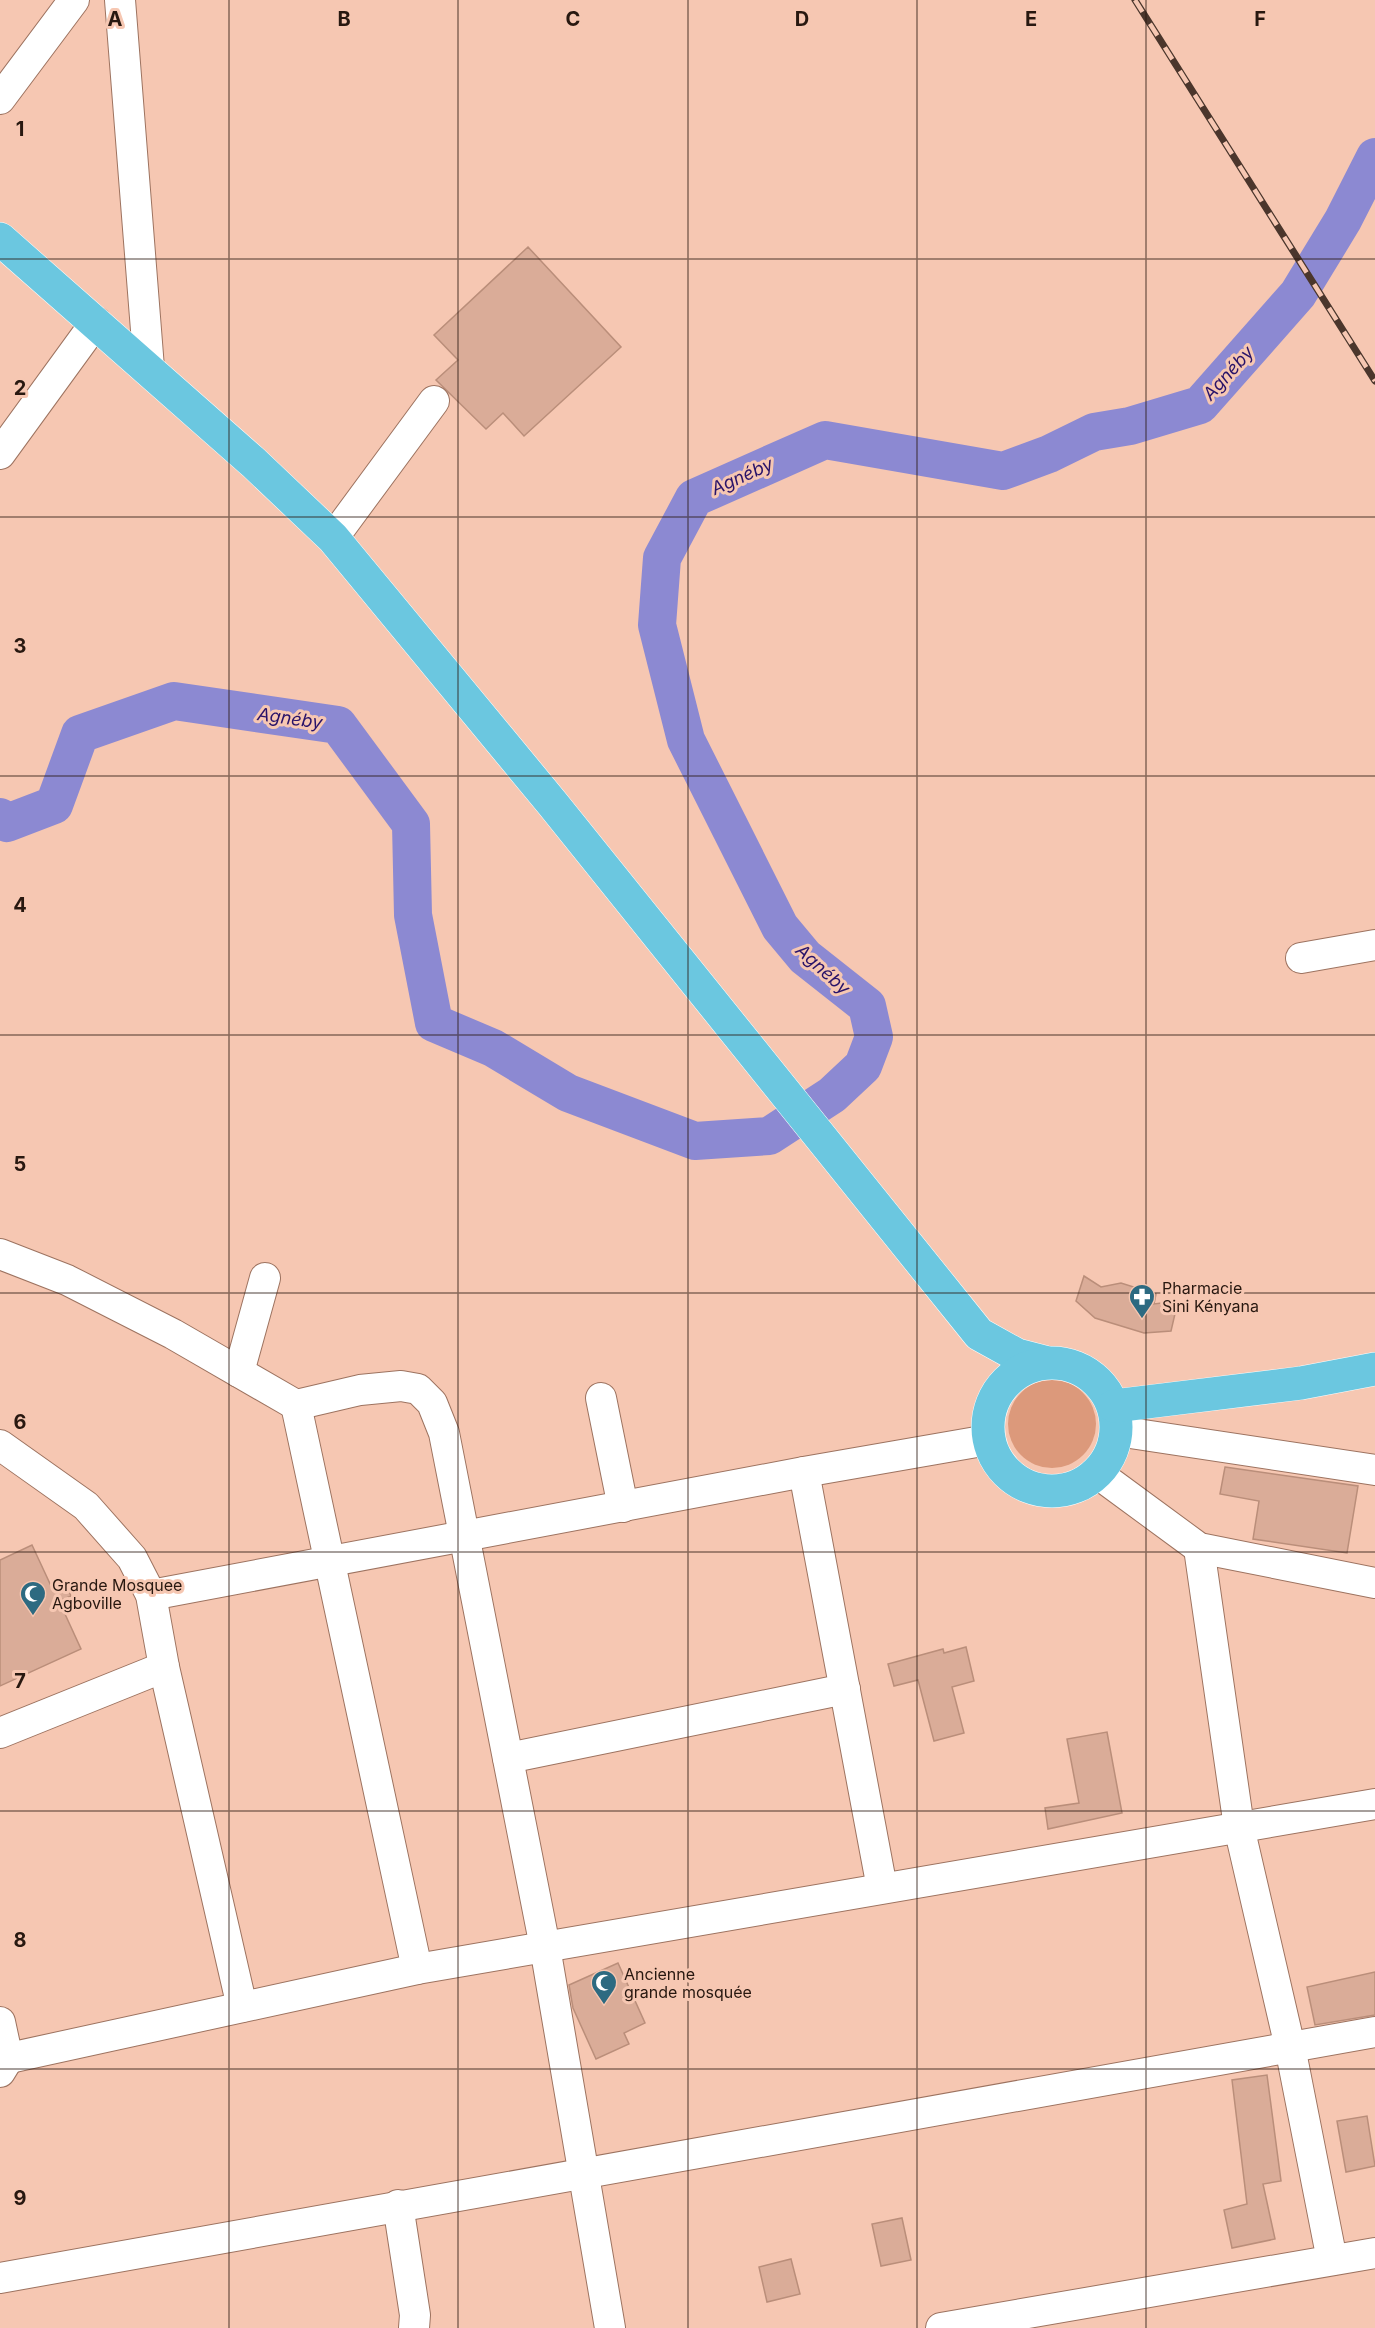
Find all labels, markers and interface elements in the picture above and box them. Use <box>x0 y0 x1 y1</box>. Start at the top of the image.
text: A <box>108 7 123 31</box>
text: B <box>337 7 351 31</box>
text: C <box>566 7 580 31</box>
text: D <box>795 7 809 31</box>
text: E <box>1025 7 1037 31</box>
text: F <box>1254 7 1266 31</box>
text: 1 <box>16 117 24 141</box>
water label: Agnéby <box>1198 341 1258 405</box>
text: 2 <box>14 376 26 400</box>
water label: Agnéby <box>707 453 777 499</box>
text: 3 <box>14 634 26 658</box>
water label: Agnéby <box>255 703 325 733</box>
text: 4 <box>13 893 27 917</box>
water label: Agnéby <box>791 939 855 999</box>
text: 5 <box>14 1152 26 1176</box>
place label: Pharmacie Sini Kényana <box>1162 1278 1259 1316</box>
pharmacy icon: Pharmacie Sini Kényana <box>1127 1282 1157 1320</box>
text: 6 <box>14 1410 27 1434</box>
place label: Grande Mosquee Agboville <box>52 1575 182 1613</box>
mosque icon: Grande Mosquee Agboville <box>18 1579 48 1617</box>
text: 7 <box>14 1669 26 1693</box>
text: 8 <box>13 1928 27 1952</box>
place label: Ancienne grande mosquée <box>624 1964 752 2002</box>
mosque icon: Ancienne grande mosquée <box>589 1968 619 2006</box>
text: 9 <box>14 2186 27 2210</box>

